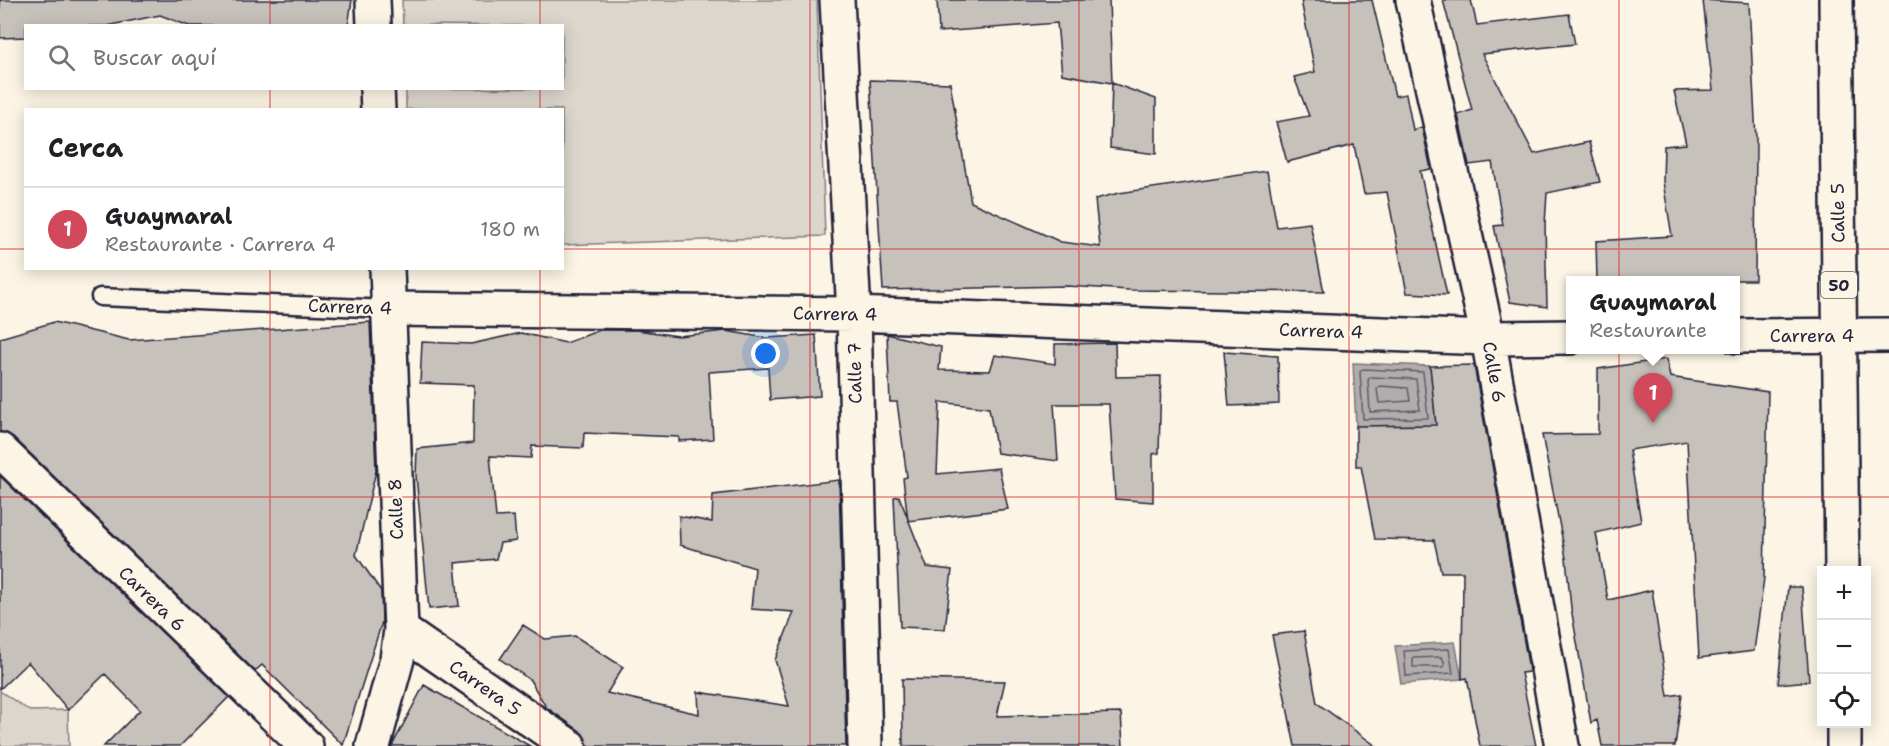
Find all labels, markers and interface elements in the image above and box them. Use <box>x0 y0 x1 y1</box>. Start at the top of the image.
search box <box>24 24 564 90</box>
icon: search <box>45 41 78 74</box>
text: Buscar aquí <box>93 43 216 72</box>
text: Cerca <box>48 130 123 165</box>
street label: Calle 5 <box>1825 183 1851 243</box>
text: Guaymaral <box>105 202 232 231</box>
text: 1 <box>63 216 72 242</box>
text: 180 m <box>480 216 540 242</box>
text: Restaurante · Carrera 4 <box>105 231 336 257</box>
road number: 50 <box>1821 272 1857 298</box>
popup <box>1566 276 1740 354</box>
text: Guaymaral <box>1589 288 1717 317</box>
street label: Carrera 4 <box>307 294 393 320</box>
street label: Carrera 4 <box>793 301 877 327</box>
text: Restaurante <box>1589 317 1707 343</box>
street label: Carrera 4 <box>1278 318 1364 344</box>
street label: Carrera 4 <box>1770 324 1854 348</box>
your location <box>751 339 780 368</box>
street label: Calle 6 <box>1477 340 1511 404</box>
street label: Calle 7 <box>842 342 868 404</box>
pin: 1 <box>1634 374 1672 423</box>
street label: Calle 8 <box>383 478 409 540</box>
street label: Carrera 6 <box>113 561 191 637</box>
map controls <box>1817 566 1871 728</box>
button: + <box>1817 566 1871 620</box>
button: − <box>1817 620 1871 674</box>
street label: Carrera 5 <box>444 654 526 722</box>
button: locate <box>1817 674 1871 728</box>

